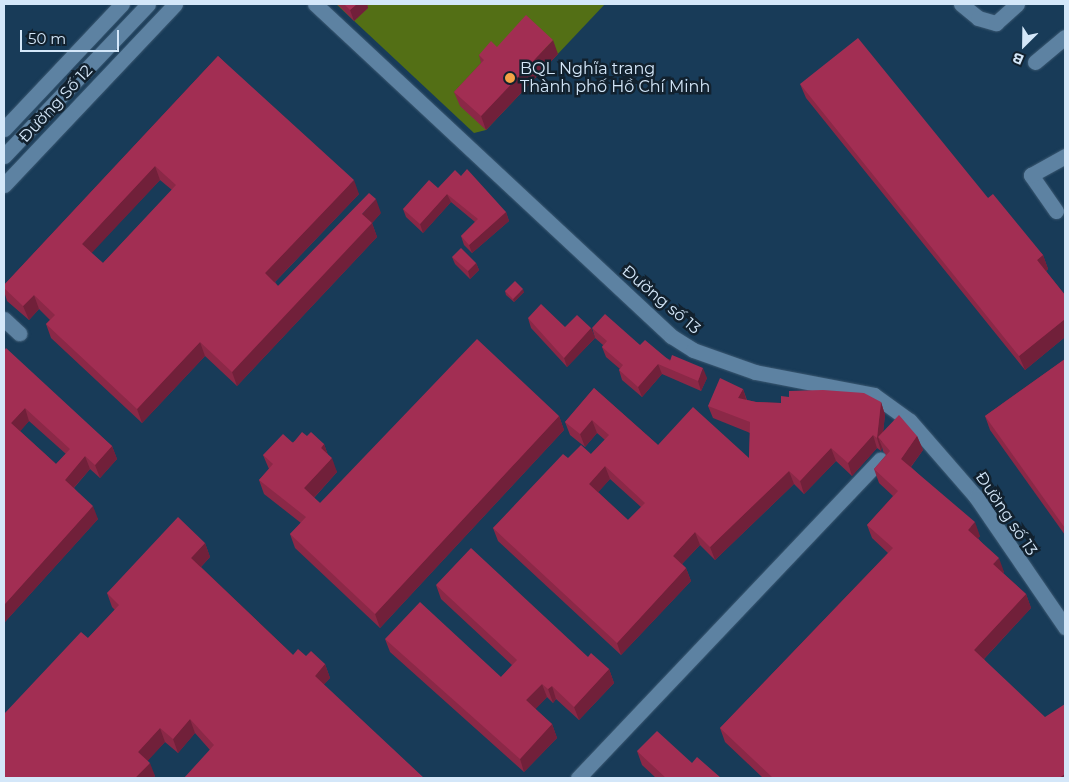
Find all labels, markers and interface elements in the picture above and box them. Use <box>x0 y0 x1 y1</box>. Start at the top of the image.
scale bar <box>22 20 121 52</box>
north arrow <box>999 20 1049 70</box>
text: 50 m <box>28 29 66 48</box>
text: B <box>1010 48 1027 69</box>
place label: BQL Nghĩa trang Thành phố Hồ Chí Minh <box>520 59 710 97</box>
street label: Đường Số 12 <box>15 61 97 147</box>
marker: BQL Nghĩa trang Thành phố Hồ Chí Minh <box>504 72 516 84</box>
street label: Đường số 13 <box>618 262 704 338</box>
street label: Đường số 13 <box>971 469 1041 559</box>

